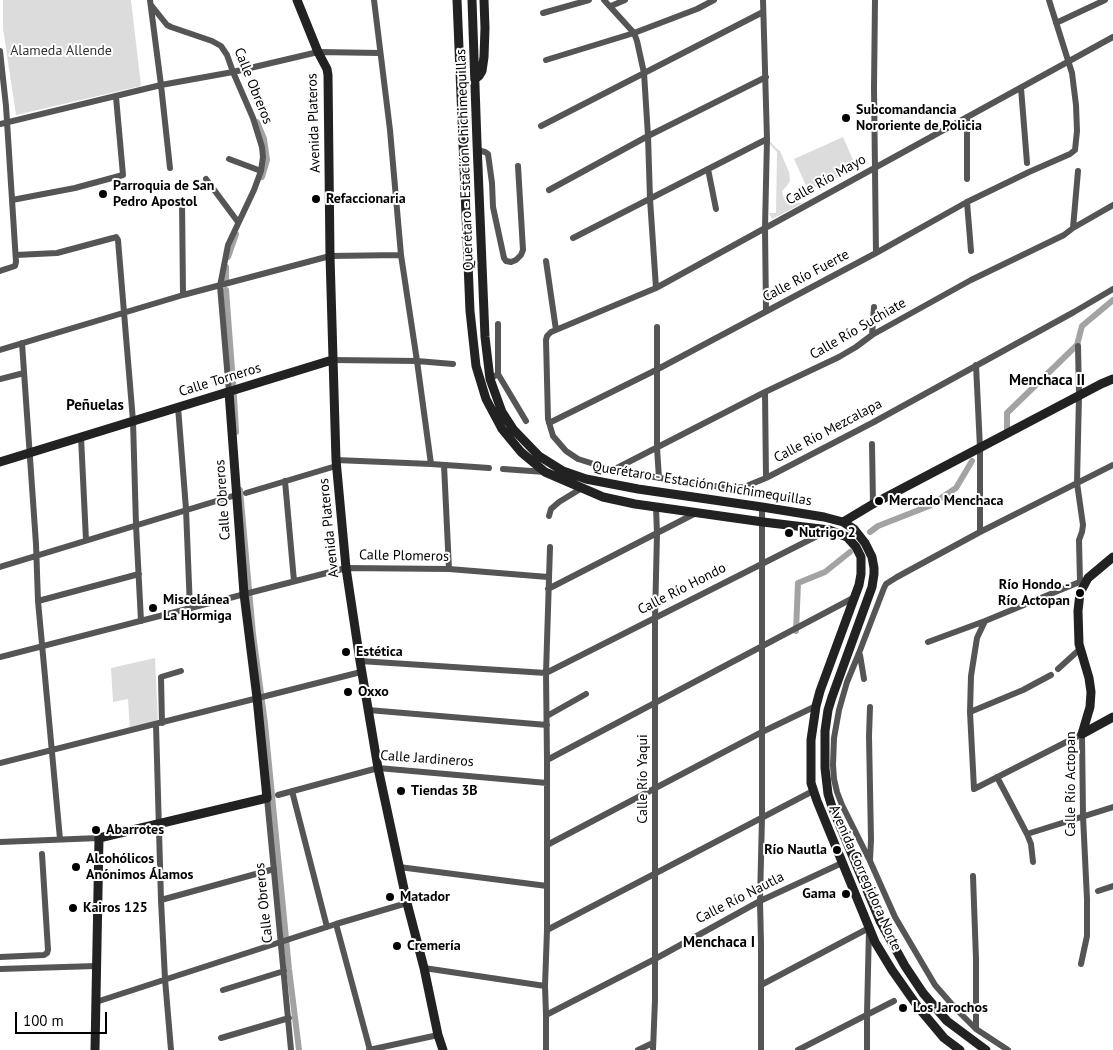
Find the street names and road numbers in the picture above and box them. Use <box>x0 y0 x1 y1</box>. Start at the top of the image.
street label: Calle Obreros <box>230 45 276 127</box>
street label: Querétaro - Estación Chichimequillas <box>453 49 477 271</box>
street label: Avenida Plateros <box>304 73 324 173</box>
street label: Calle Río Mayo <box>783 151 869 209</box>
street label: Calle Río Fuerte <box>760 246 852 306</box>
street label: Calle Río Suchiate <box>807 295 909 363</box>
street label: Calle Torneros <box>177 360 263 400</box>
street label: Calle Río Mezcalapa <box>771 395 885 467</box>
street label: Querétaro - Estación Chichimequillas <box>591 458 813 510</box>
street label: Calle Obreros <box>212 459 234 541</box>
street label: Avenida Plateros <box>315 478 343 578</box>
street label: Calle Plomeros <box>359 547 449 565</box>
street label: Calle Río Hondo <box>635 560 729 618</box>
street label: Calle Río Actopan <box>1063 731 1079 837</box>
street label: Calle Río Yaqui <box>635 734 651 824</box>
street label: Calle Jardineros <box>380 747 474 771</box>
street label: Avenida Corregidora Norte <box>825 802 905 954</box>
street label: Calle Obreros <box>251 862 277 944</box>
street label: Calle Río Nautla <box>693 869 787 927</box>

